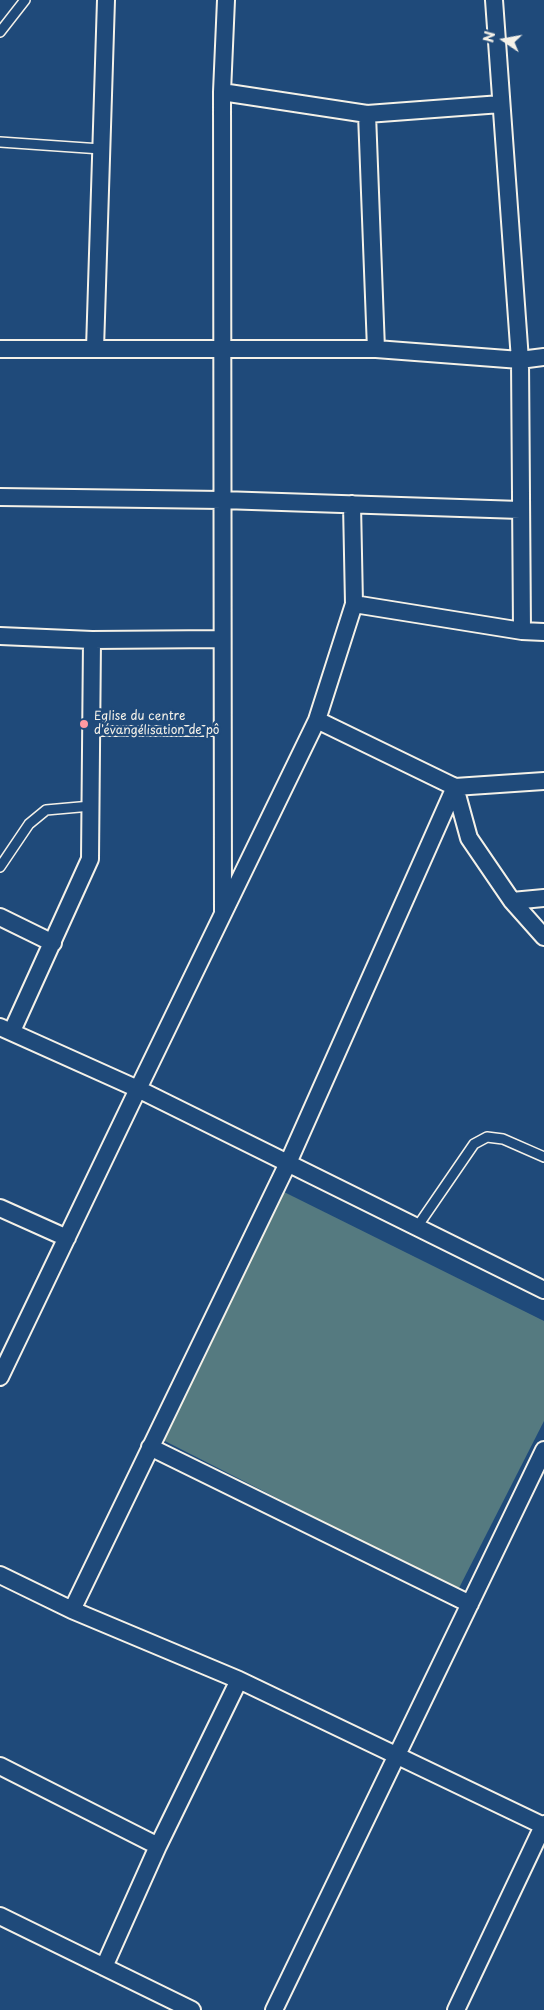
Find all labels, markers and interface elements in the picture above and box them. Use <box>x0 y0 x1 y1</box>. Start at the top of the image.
north arrow <box>479 15 529 65</box>
text: N <box>477 29 500 44</box>
place label: Eglise du centre d'évangélisation de pô <box>94 710 220 738</box>
marker: Eglise du centre d'évangélisation de pô <box>78 718 90 730</box>

